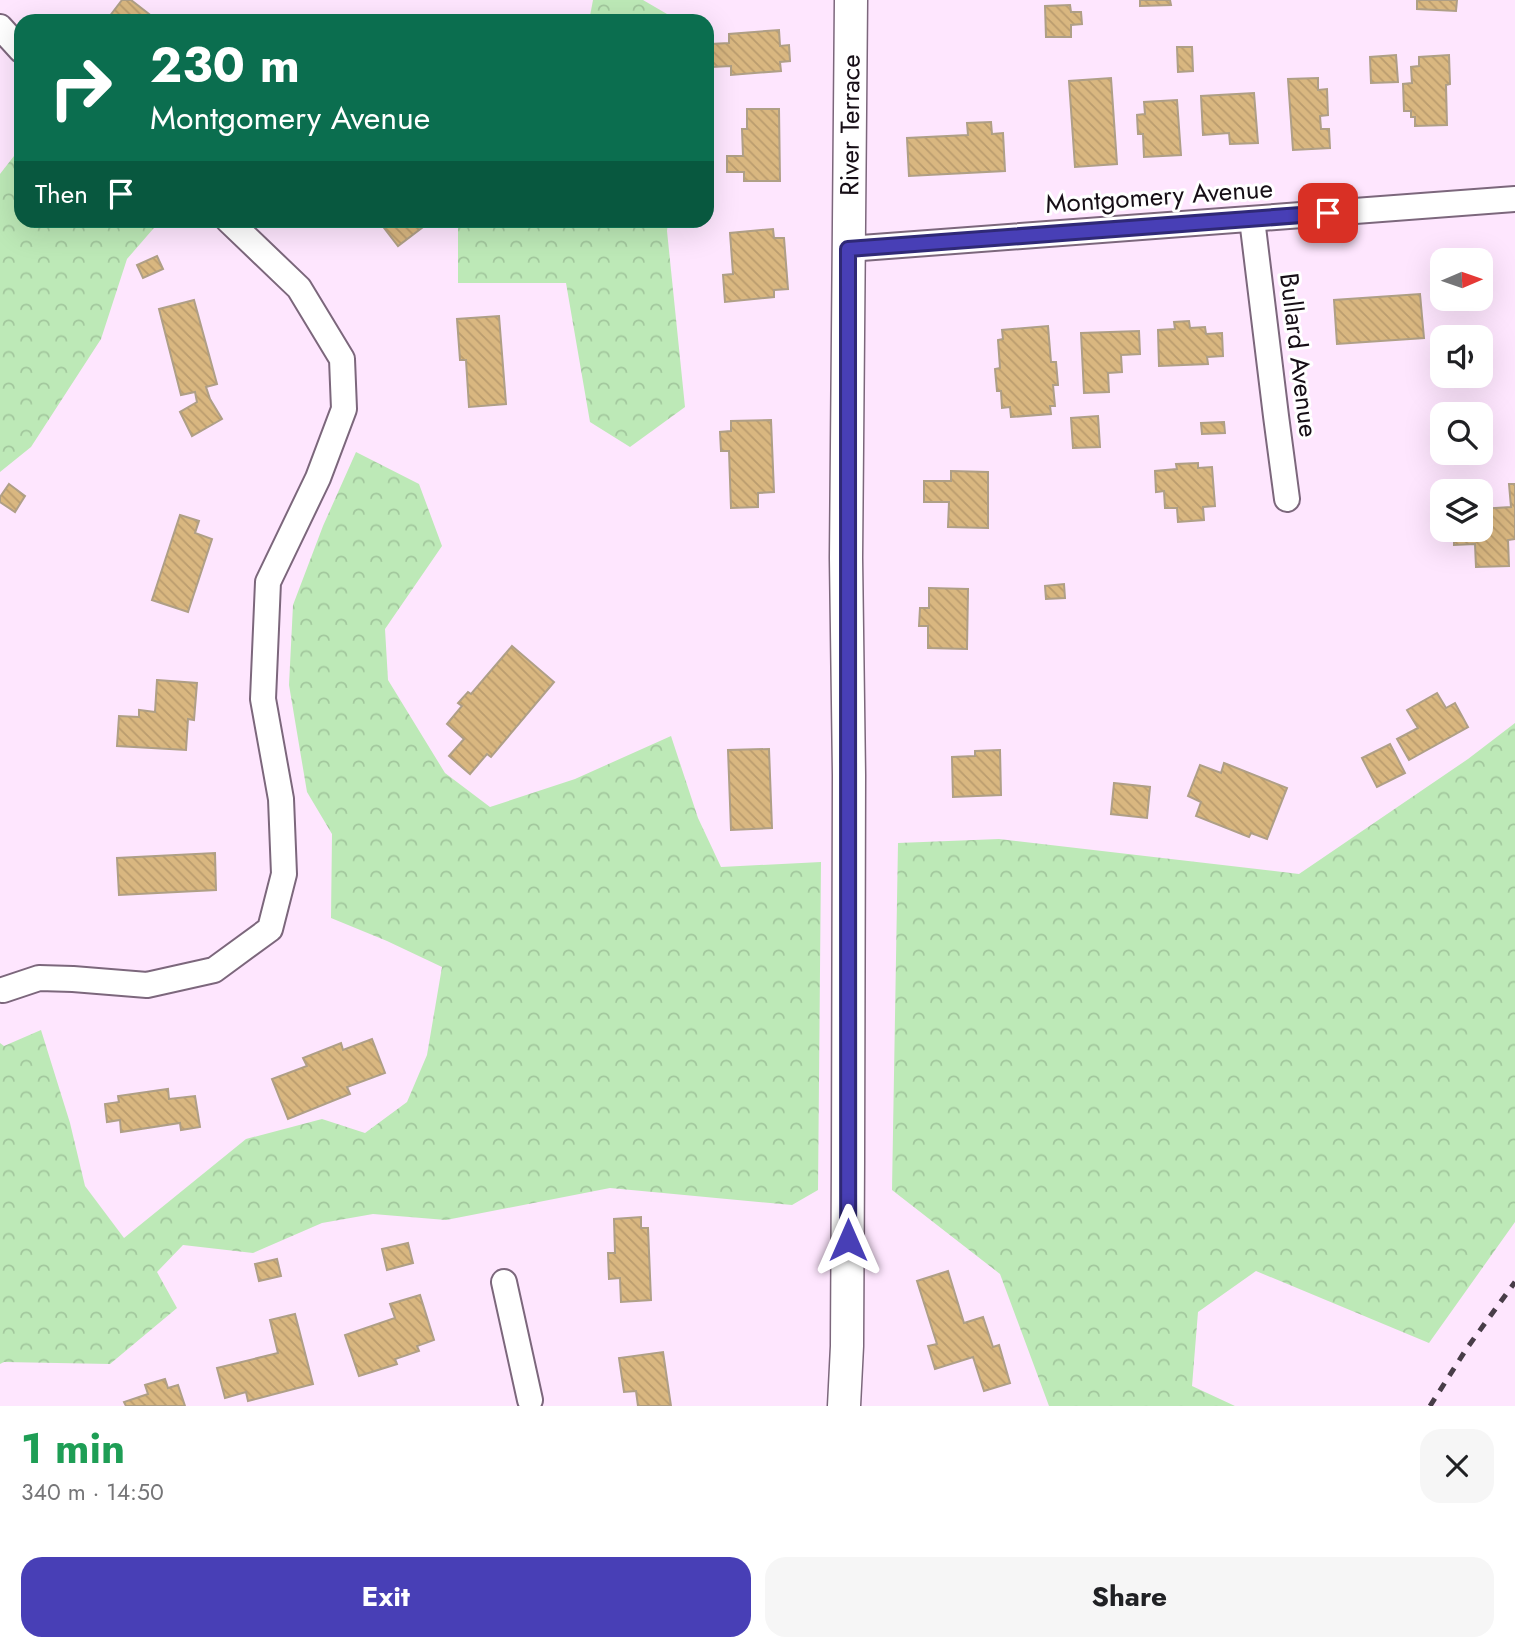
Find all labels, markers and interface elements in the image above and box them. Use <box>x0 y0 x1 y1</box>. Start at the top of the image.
text: 230 m <box>150 30 300 100</box>
icon: right <box>35 42 126 133</box>
street label: River Terrace <box>830 54 870 196</box>
text: Montgomery Avenue <box>150 95 430 141</box>
street label: Montgomery Avenue <box>1044 169 1274 223</box>
text: Then <box>35 175 88 213</box>
icon: arrive <box>102 175 140 213</box>
pin <box>1298 183 1358 243</box>
icon: arrive <box>1309 194 1347 232</box>
north arrow <box>1430 248 1493 312</box>
map controls <box>1430 248 1493 542</box>
street label: Bullard Avenue <box>1270 271 1328 439</box>
button: sound <box>1430 325 1493 388</box>
button: search <box>1430 402 1493 465</box>
button: layers <box>1430 479 1493 542</box>
position arrow <box>811 1203 885 1277</box>
text: 1 min <box>21 1418 125 1479</box>
button: close <box>1420 1429 1494 1503</box>
text: 340 m · 14:50 <box>21 1475 164 1509</box>
button: Exit <box>21 1557 751 1637</box>
button: Share <box>765 1557 1494 1637</box>

